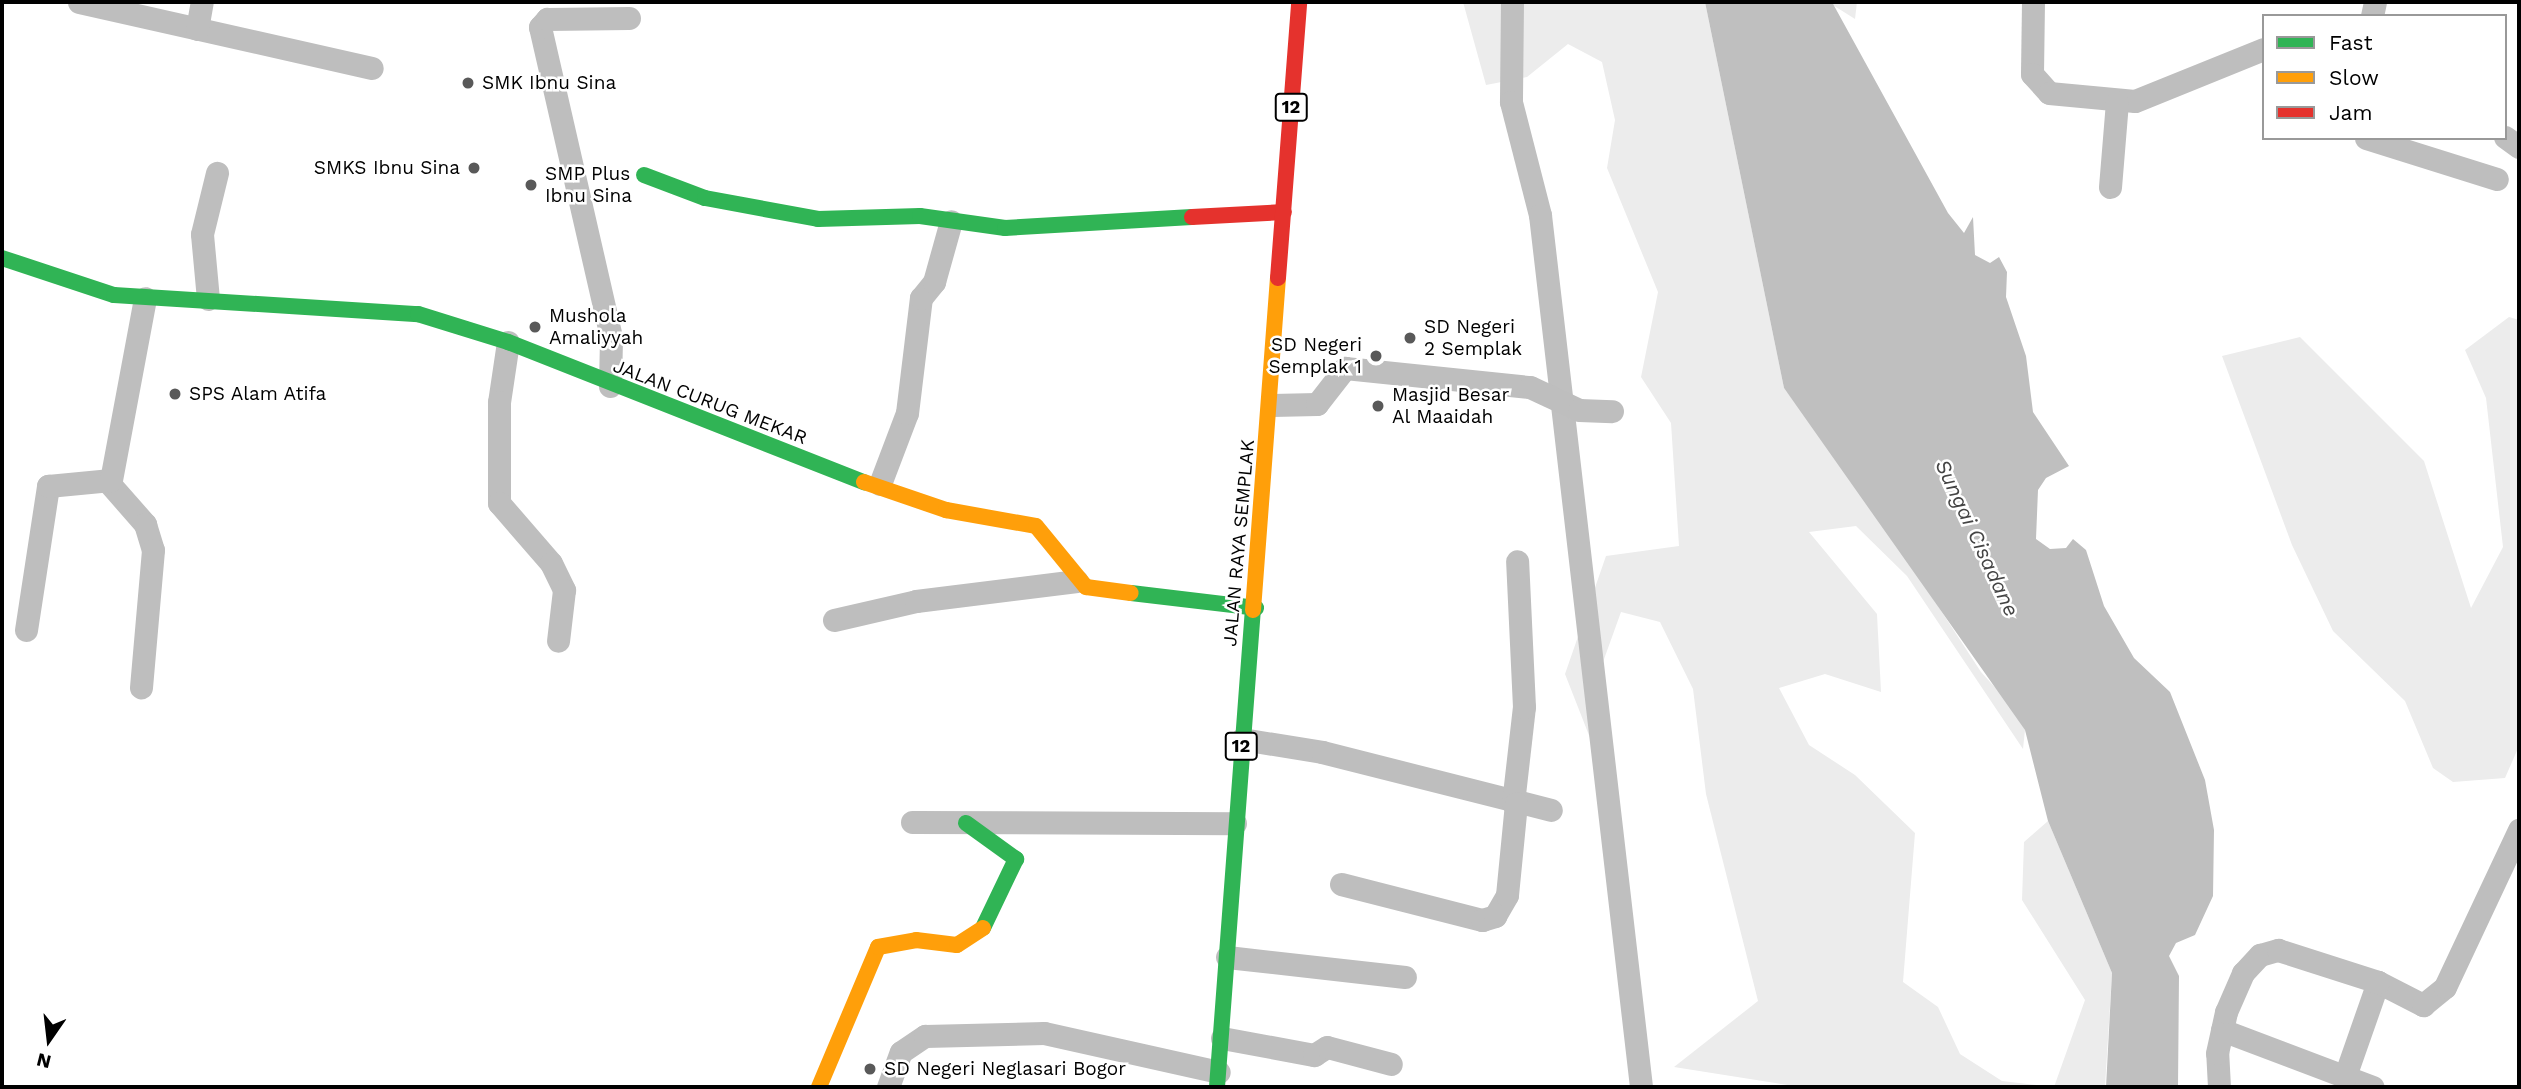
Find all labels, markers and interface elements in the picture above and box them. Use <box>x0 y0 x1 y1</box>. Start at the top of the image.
legend <box>2262 14 2507 140</box>
text: Fast <box>2329 30 2373 55</box>
text: Slow <box>2329 65 2379 90</box>
place label: SMK Ibnu Sina <box>482 72 616 94</box>
marker: SMK Ibnu Sina <box>460 75 476 91</box>
road number: 12 <box>1274 92 1308 122</box>
text: Jam <box>2329 100 2372 125</box>
place label: SMKS Ibnu Sina <box>314 157 460 179</box>
marker: SMKS Ibnu Sina <box>466 160 482 176</box>
place label: SMP Plus Ibnu Sina <box>545 163 632 207</box>
marker: SMP Plus Ibnu Sina <box>523 177 539 193</box>
place label: Mushola Amaliyyah <box>549 305 643 349</box>
place label: SD Negeri 2 Semplak <box>1424 316 1522 360</box>
marker: Mushola Amaliyyah <box>527 319 543 335</box>
marker: SD Negeri 2 Semplak <box>1402 330 1418 346</box>
place label: SD Negeri Semplak 1 <box>1268 334 1362 378</box>
marker: SD Negeri Semplak 1 <box>1368 348 1384 364</box>
street label: JALAN CURUG MEKAR <box>610 354 810 450</box>
place label: SPS Alam Atifa <box>189 383 328 405</box>
place label: Masjid Besar Al Maaidah <box>1392 384 1509 428</box>
marker: SPS Alam Atifa <box>167 386 183 402</box>
marker: Masjid Besar Al Maaidah <box>1370 398 1386 414</box>
street label: JALAN RAYA SEMPLAK <box>1219 438 1259 648</box>
water label: Sungai Cisadane <box>1930 456 2024 620</box>
road number: 12 <box>1224 732 1258 760</box>
north arrow <box>14 1005 84 1075</box>
text: N <box>34 1048 53 1074</box>
place label: SD Negeri Neglasari Bogor <box>884 1058 1126 1080</box>
marker: SD Negeri Neglasari Bogor <box>862 1061 878 1077</box>

